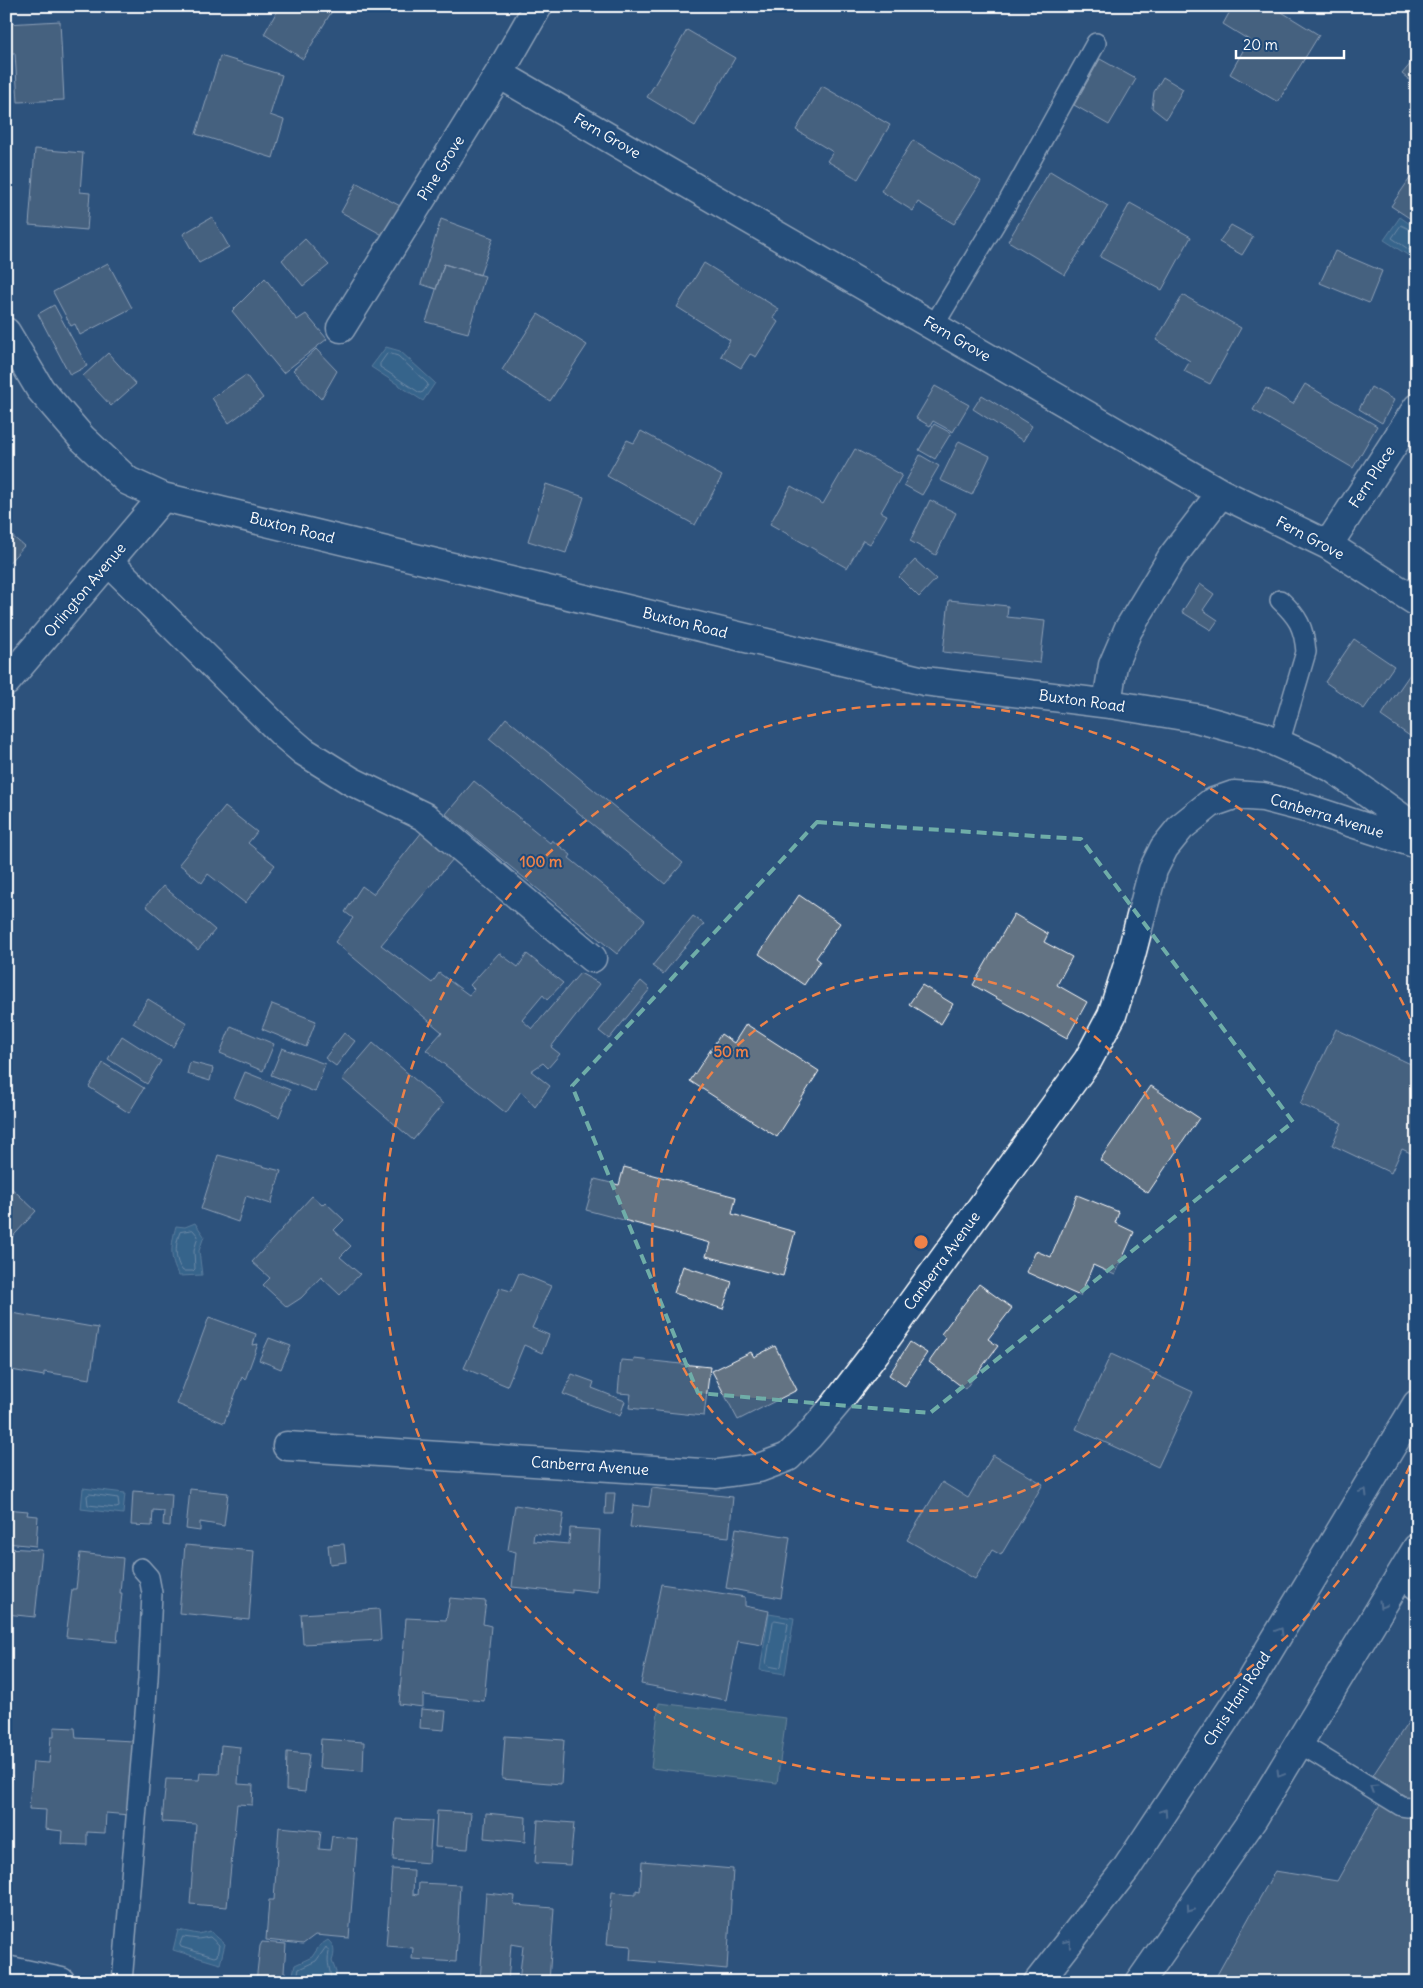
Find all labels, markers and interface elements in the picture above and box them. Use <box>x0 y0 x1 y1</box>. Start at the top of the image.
scale bar <box>1236 28 1343 60</box>
text: 20 m <box>1243 35 1278 54</box>
street label: Fern Grove <box>570 109 644 162</box>
street label: Pine Grove <box>413 132 468 204</box>
street label: Fern Grove <box>920 312 994 365</box>
street label: Fern Place <box>1344 442 1399 511</box>
street label: Buxton Road <box>248 508 337 547</box>
street label: Fern Grove <box>1273 512 1348 563</box>
street label: Orlington Avenue <box>40 539 130 641</box>
street label: Buxton Road <box>641 603 730 642</box>
street label: Buxton Road <box>1038 685 1127 716</box>
street label: Canberra Avenue <box>1268 789 1386 842</box>
text: 100 m <box>520 852 562 871</box>
text: 50 m <box>713 1042 749 1061</box>
street label: Canberra Avenue <box>899 1207 984 1314</box>
centre of rings <box>912 1233 930 1251</box>
street label: Canberra Avenue <box>531 1452 649 1479</box>
one-way arrow <box>1357 1488 1367 1497</box>
one-way arrow <box>1379 1599 1389 1608</box>
one-way arrow <box>1274 1628 1284 1637</box>
street label: Chris Hani Road <box>1199 1648 1274 1749</box>
one-way arrow <box>1277 1768 1287 1777</box>
one-way arrow <box>1370 1785 1379 1795</box>
one-way arrow <box>1157 1808 1167 1817</box>
one-way arrow <box>1187 1903 1196 1913</box>
one-way arrow <box>1063 1940 1071 1949</box>

